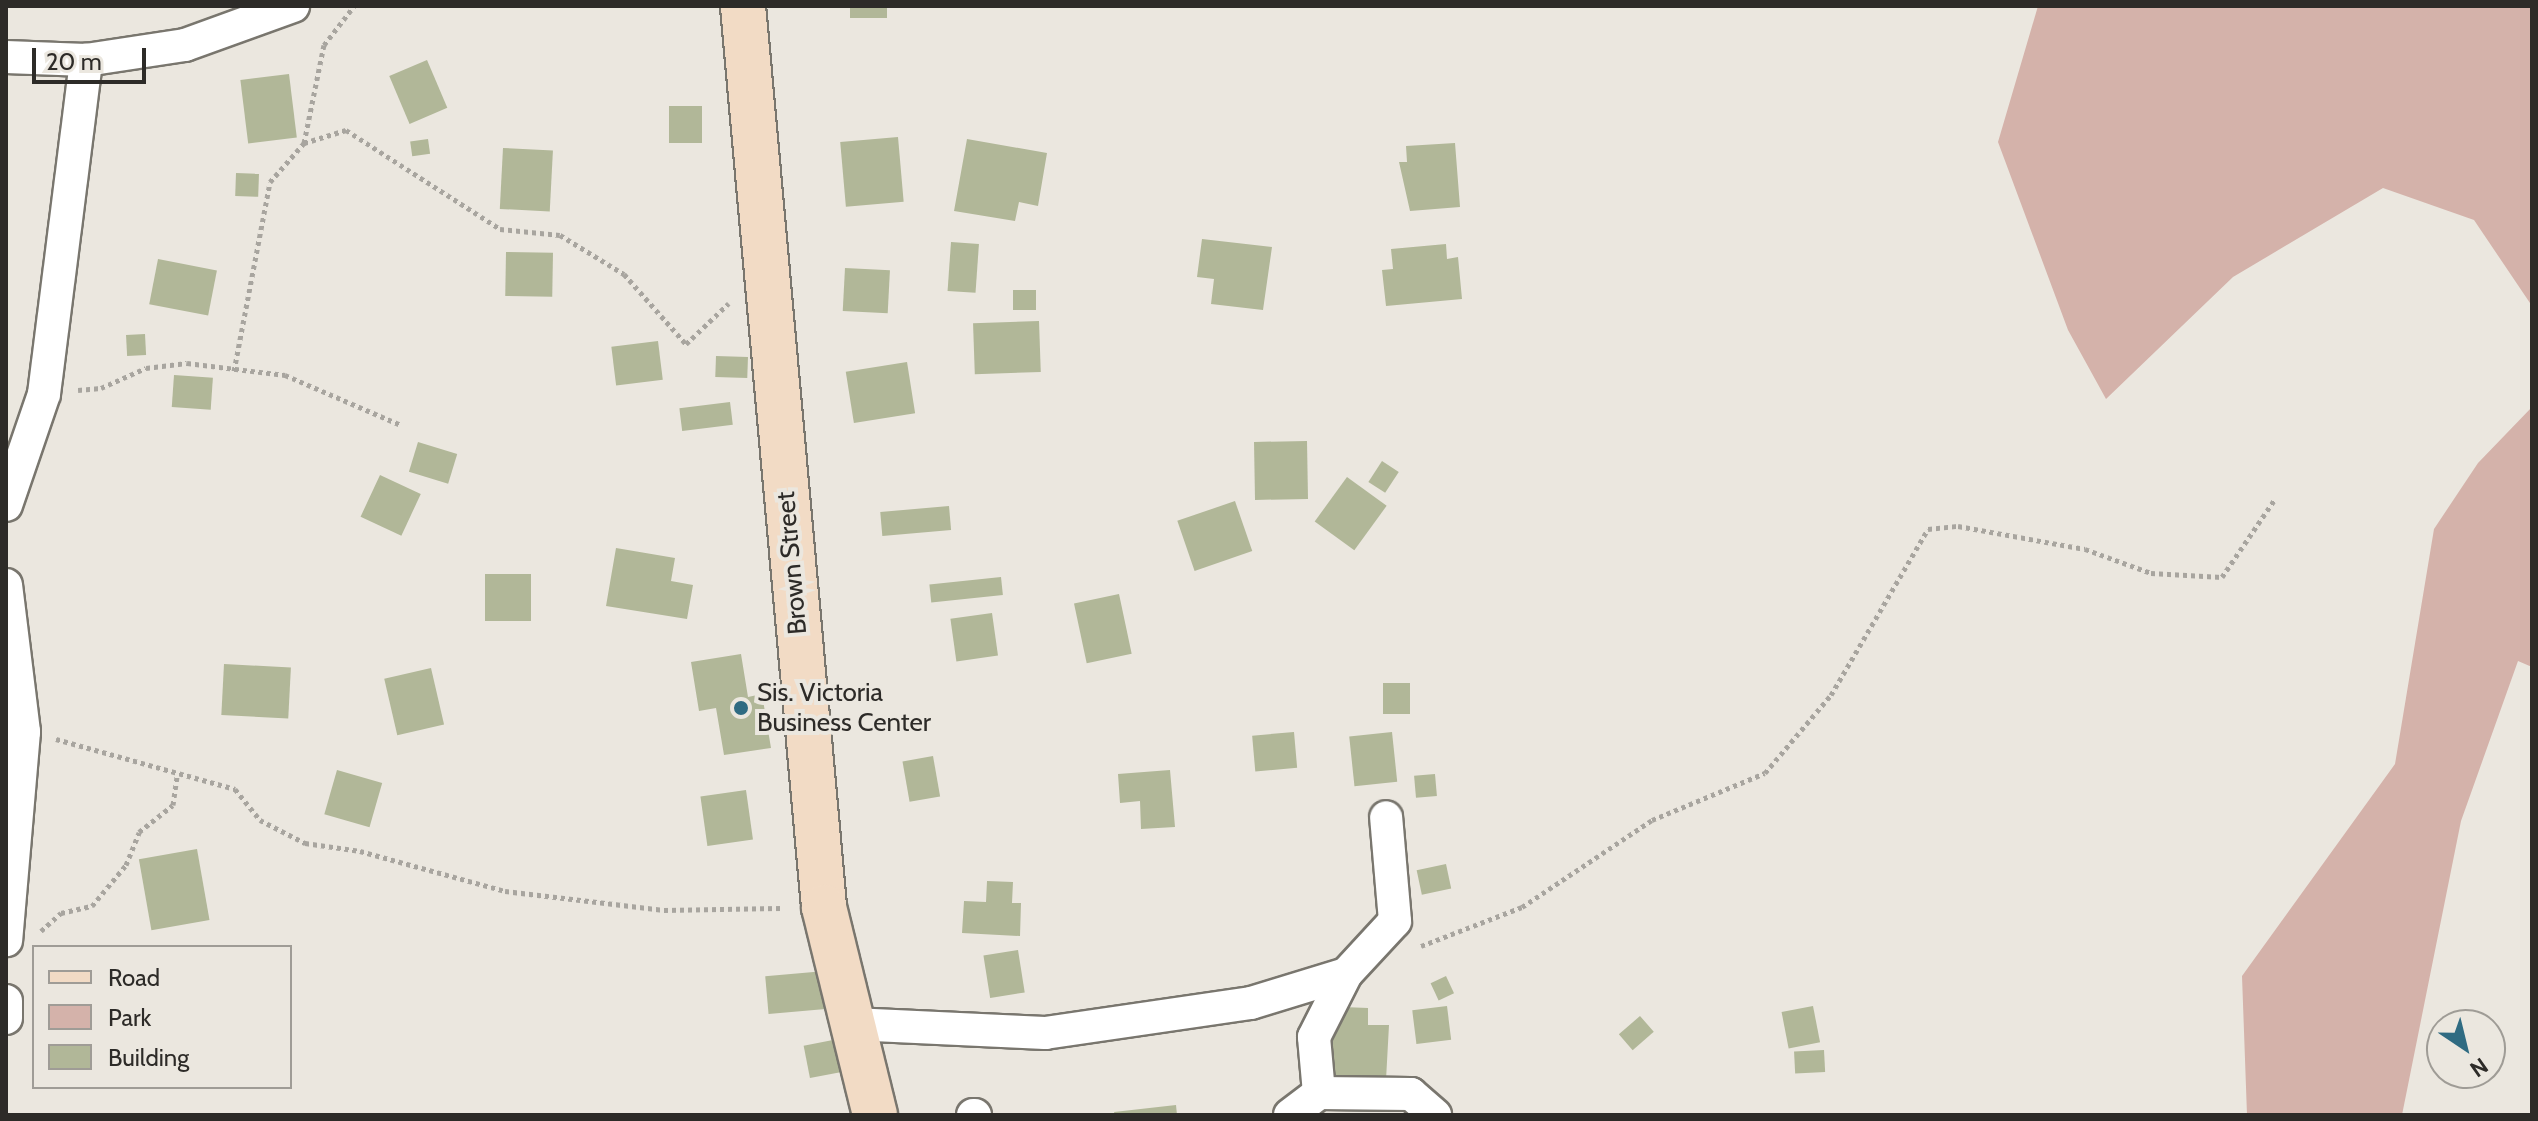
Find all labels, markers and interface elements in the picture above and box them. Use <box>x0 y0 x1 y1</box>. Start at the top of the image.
scale bar <box>36 32 150 82</box>
text: 20 m <box>46 47 102 76</box>
street label: Brown Street <box>770 490 814 636</box>
place label: Sis. Victoria Business Center <box>757 677 931 738</box>
marker: Sis. Victoria Business Center <box>732 699 750 717</box>
legend <box>32 945 292 1089</box>
text: Road <box>108 963 160 992</box>
text: Park <box>108 1003 151 1032</box>
north arrow <box>2426 1009 2506 1089</box>
text: Building <box>108 1043 189 1072</box>
text: N <box>2465 1052 2493 1083</box>

